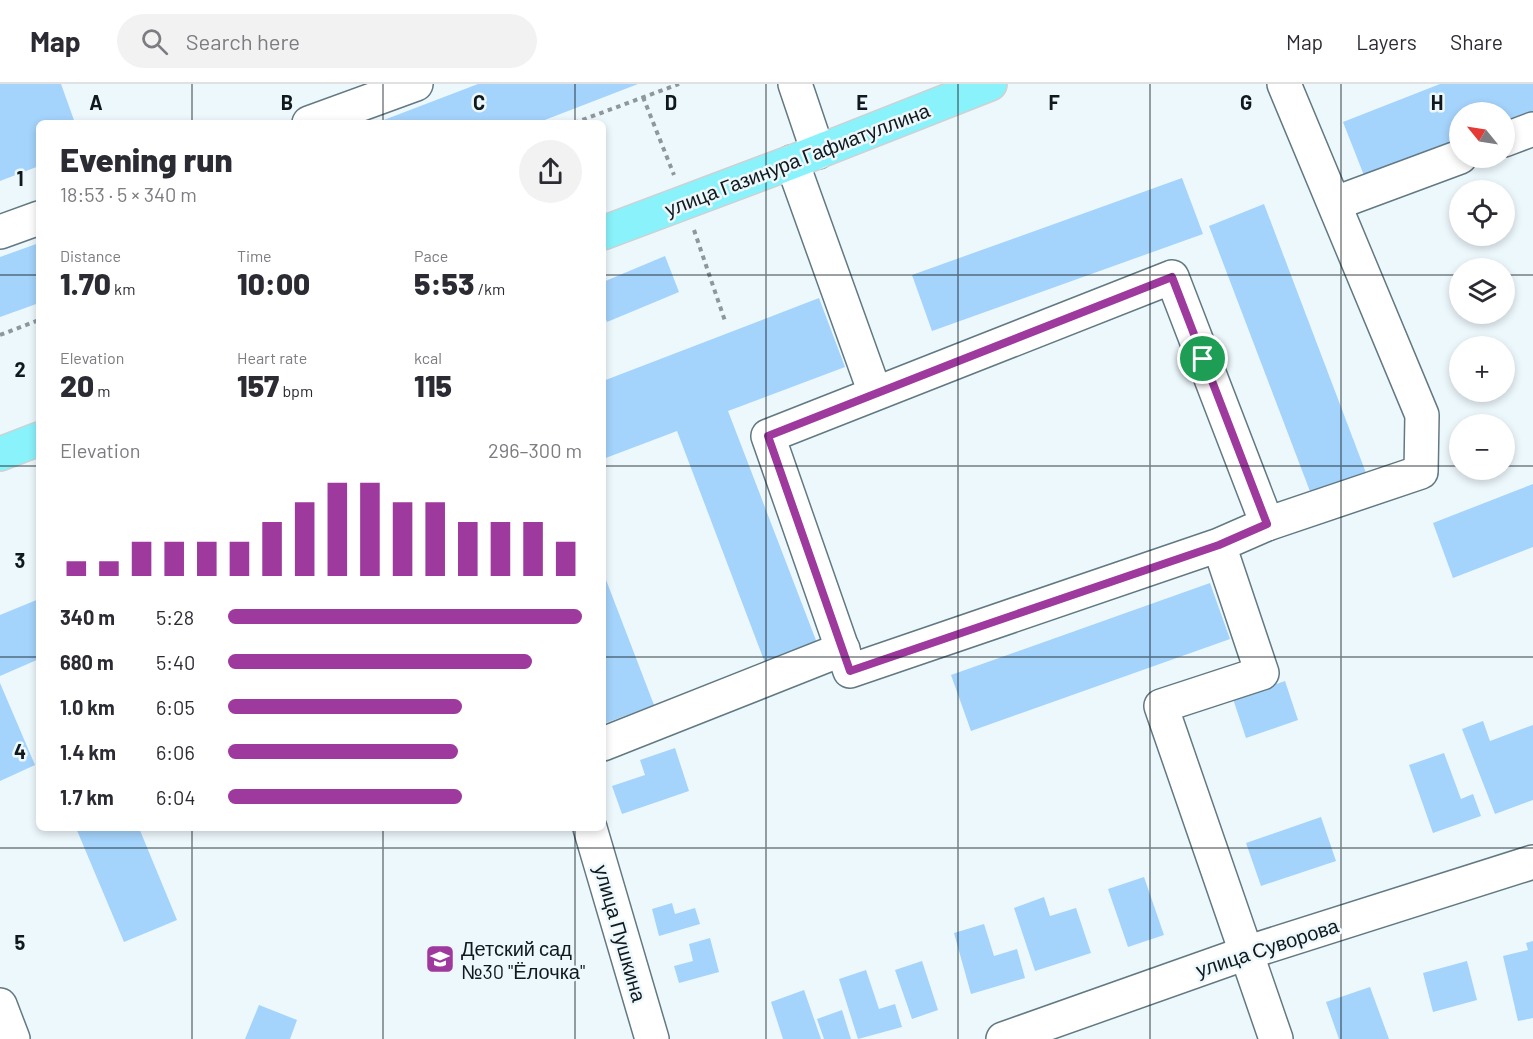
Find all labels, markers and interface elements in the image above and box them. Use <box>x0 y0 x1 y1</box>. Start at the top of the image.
search box <box>117 14 537 68</box>
text: Map <box>30 24 81 58</box>
icon: search <box>138 25 171 58</box>
text: Search here <box>186 28 300 54</box>
text: Map <box>1286 29 1323 54</box>
text: Layers <box>1356 29 1417 54</box>
text: Share <box>1450 29 1503 54</box>
text: A <box>89 90 103 114</box>
text: B <box>281 90 293 114</box>
text: C <box>473 90 485 114</box>
text: D <box>665 90 677 114</box>
text: E <box>856 90 868 114</box>
text: F <box>1048 90 1060 114</box>
text: G <box>1240 90 1252 114</box>
text: H <box>1431 90 1443 114</box>
street label: улица Газинура Гафиатуллина <box>661 97 934 221</box>
north arrow <box>1449 102 1515 168</box>
map controls <box>1449 102 1515 480</box>
text: Evening run <box>60 139 233 179</box>
button: share <box>519 140 582 203</box>
text: 1 <box>16 166 24 190</box>
button: locate <box>1449 180 1515 246</box>
text: 18:53 · 5 × 340 m <box>60 182 197 206</box>
text: Distance <box>60 246 121 265</box>
text: Time <box>237 246 272 265</box>
text: Pace <box>414 246 448 265</box>
button: layers <box>1449 258 1515 324</box>
text: 1.70 <box>60 265 111 301</box>
text: 10:00 <box>237 265 310 301</box>
text: 5:53 <box>414 265 474 301</box>
text: km <box>111 279 135 298</box>
text: /km <box>474 279 505 298</box>
pin <box>1177 333 1228 384</box>
button: + <box>1449 336 1515 402</box>
icon: arrive <box>1186 342 1219 375</box>
text: Elevation <box>60 348 124 367</box>
text: Heart rate <box>237 348 307 367</box>
text: kcal <box>414 348 442 367</box>
text: 2 <box>14 357 26 381</box>
text: 20 <box>60 367 94 403</box>
text: 157 <box>237 367 279 403</box>
text: 115 <box>414 367 452 403</box>
text: m <box>94 381 111 400</box>
text: bpm <box>279 381 313 400</box>
button: − <box>1449 414 1515 480</box>
text: Elevation <box>60 438 141 462</box>
text: 296–300 m <box>488 438 582 462</box>
text: 3 <box>15 548 25 572</box>
text: 340 m <box>60 605 115 629</box>
text: 5:28 <box>156 605 194 629</box>
text: 680 m <box>60 650 114 674</box>
text: 5:40 <box>156 650 195 674</box>
text: 1.0 km <box>60 695 115 719</box>
text: 6:05 <box>156 695 195 719</box>
text: 4 <box>14 739 26 763</box>
text: 1.4 km <box>60 740 116 764</box>
text: 6:06 <box>156 740 195 764</box>
text: 1.7 km <box>60 785 114 809</box>
text: 6:04 <box>156 785 195 809</box>
street label: улица Пушкина <box>590 862 652 1005</box>
street label: улица Суворова <box>1193 912 1342 981</box>
text: 5 <box>15 930 26 954</box>
place label: Детский сад №30 "Ёлочка" <box>461 936 585 983</box>
school or university icon: Детский сад №30 "Ёлочка" <box>424 943 456 975</box>

